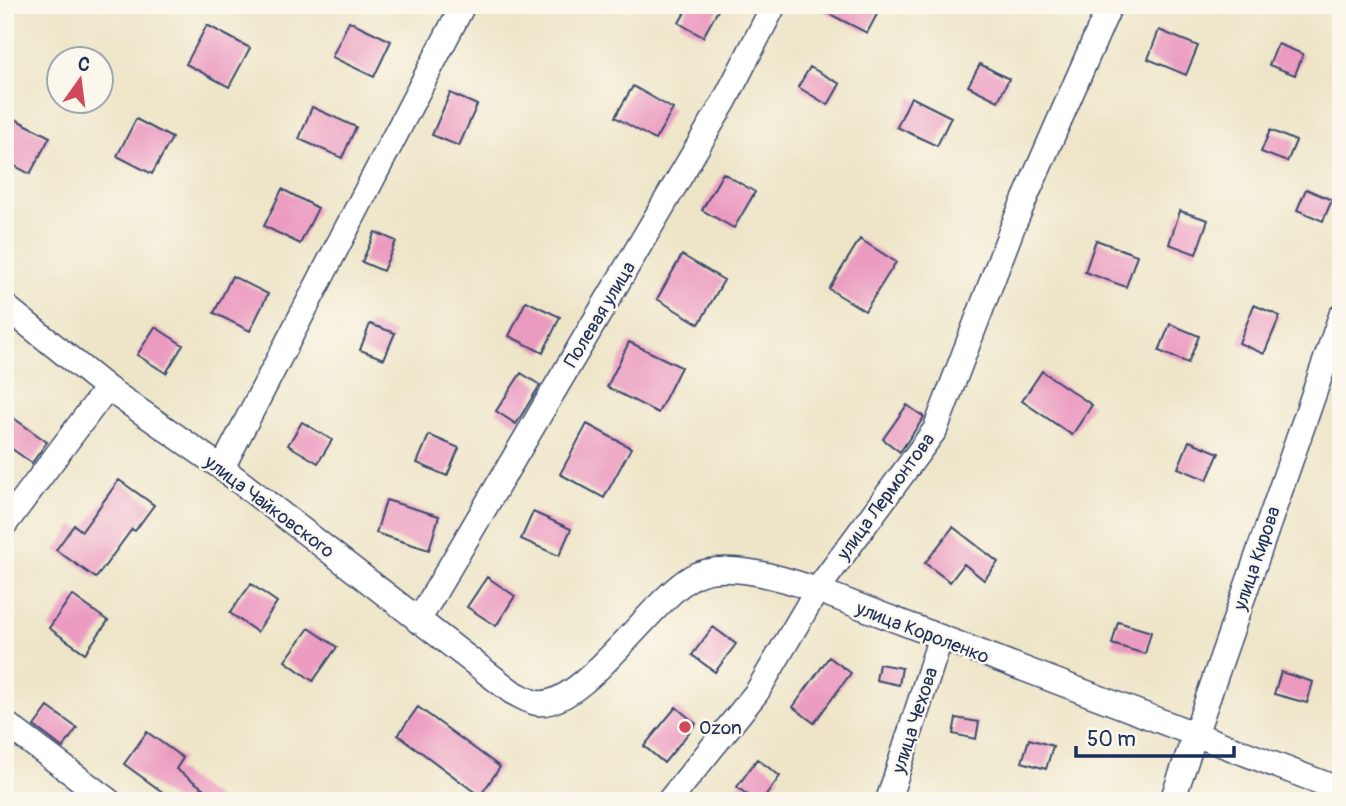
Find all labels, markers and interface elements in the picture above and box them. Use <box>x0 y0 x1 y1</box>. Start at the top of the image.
north arrow <box>46 46 116 116</box>
text: С <box>75 51 93 78</box>
street label: Полевая улица <box>559 257 641 372</box>
street label: улица Лермонтова <box>831 428 940 566</box>
street label: улица Чайковского <box>199 450 339 563</box>
street label: улица Кирова <box>1228 503 1286 614</box>
street label: улица Короленко <box>852 596 993 669</box>
street label: улица Чехова <box>886 664 943 777</box>
scale bar <box>1076 715 1234 759</box>
place label: Ozon <box>699 716 742 740</box>
marker: Ozon <box>677 719 693 735</box>
text: 50 m <box>1087 726 1136 753</box>

